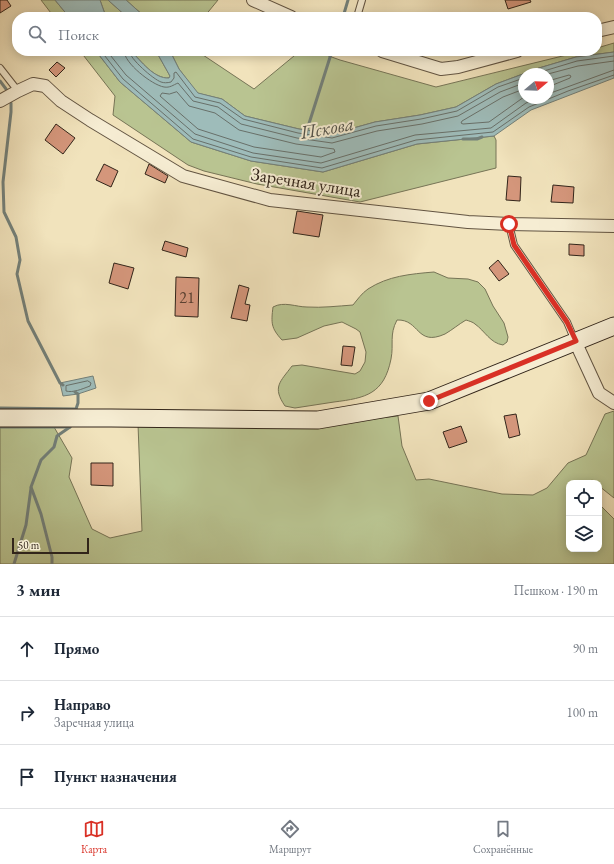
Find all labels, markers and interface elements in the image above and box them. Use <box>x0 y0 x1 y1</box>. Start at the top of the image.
search box <box>12 12 602 56</box>
icon: search <box>26 23 48 45</box>
text: Поиск <box>58 25 99 44</box>
north arrow <box>518 68 554 104</box>
water label: Пскова <box>297 111 356 145</box>
street label: Заречная улица <box>249 162 363 202</box>
route start <box>500 215 518 233</box>
house number: 21 <box>179 287 195 308</box>
route end <box>420 392 438 410</box>
map controls <box>566 480 602 552</box>
button: locate <box>566 480 602 516</box>
button: layers <box>566 516 602 552</box>
scale bar <box>12 536 89 555</box>
text: 50 m <box>18 538 39 552</box>
text: 3 мин <box>16 579 60 601</box>
text: Пешком · 190 m <box>514 582 598 599</box>
icon: ahead <box>16 638 38 660</box>
text: Прямо <box>54 639 99 658</box>
text: 90 m <box>573 640 598 657</box>
text: Направо <box>54 695 111 714</box>
icon: right <box>16 702 38 724</box>
text: 100 m <box>567 704 598 721</box>
text: Заречная улица <box>54 714 134 731</box>
icon: arrive <box>16 766 38 788</box>
text: Пункт назначения <box>54 767 177 786</box>
tab: Карта <box>81 818 107 856</box>
tab: Маршрут <box>269 818 311 856</box>
tab: Сохранённые <box>473 818 533 856</box>

